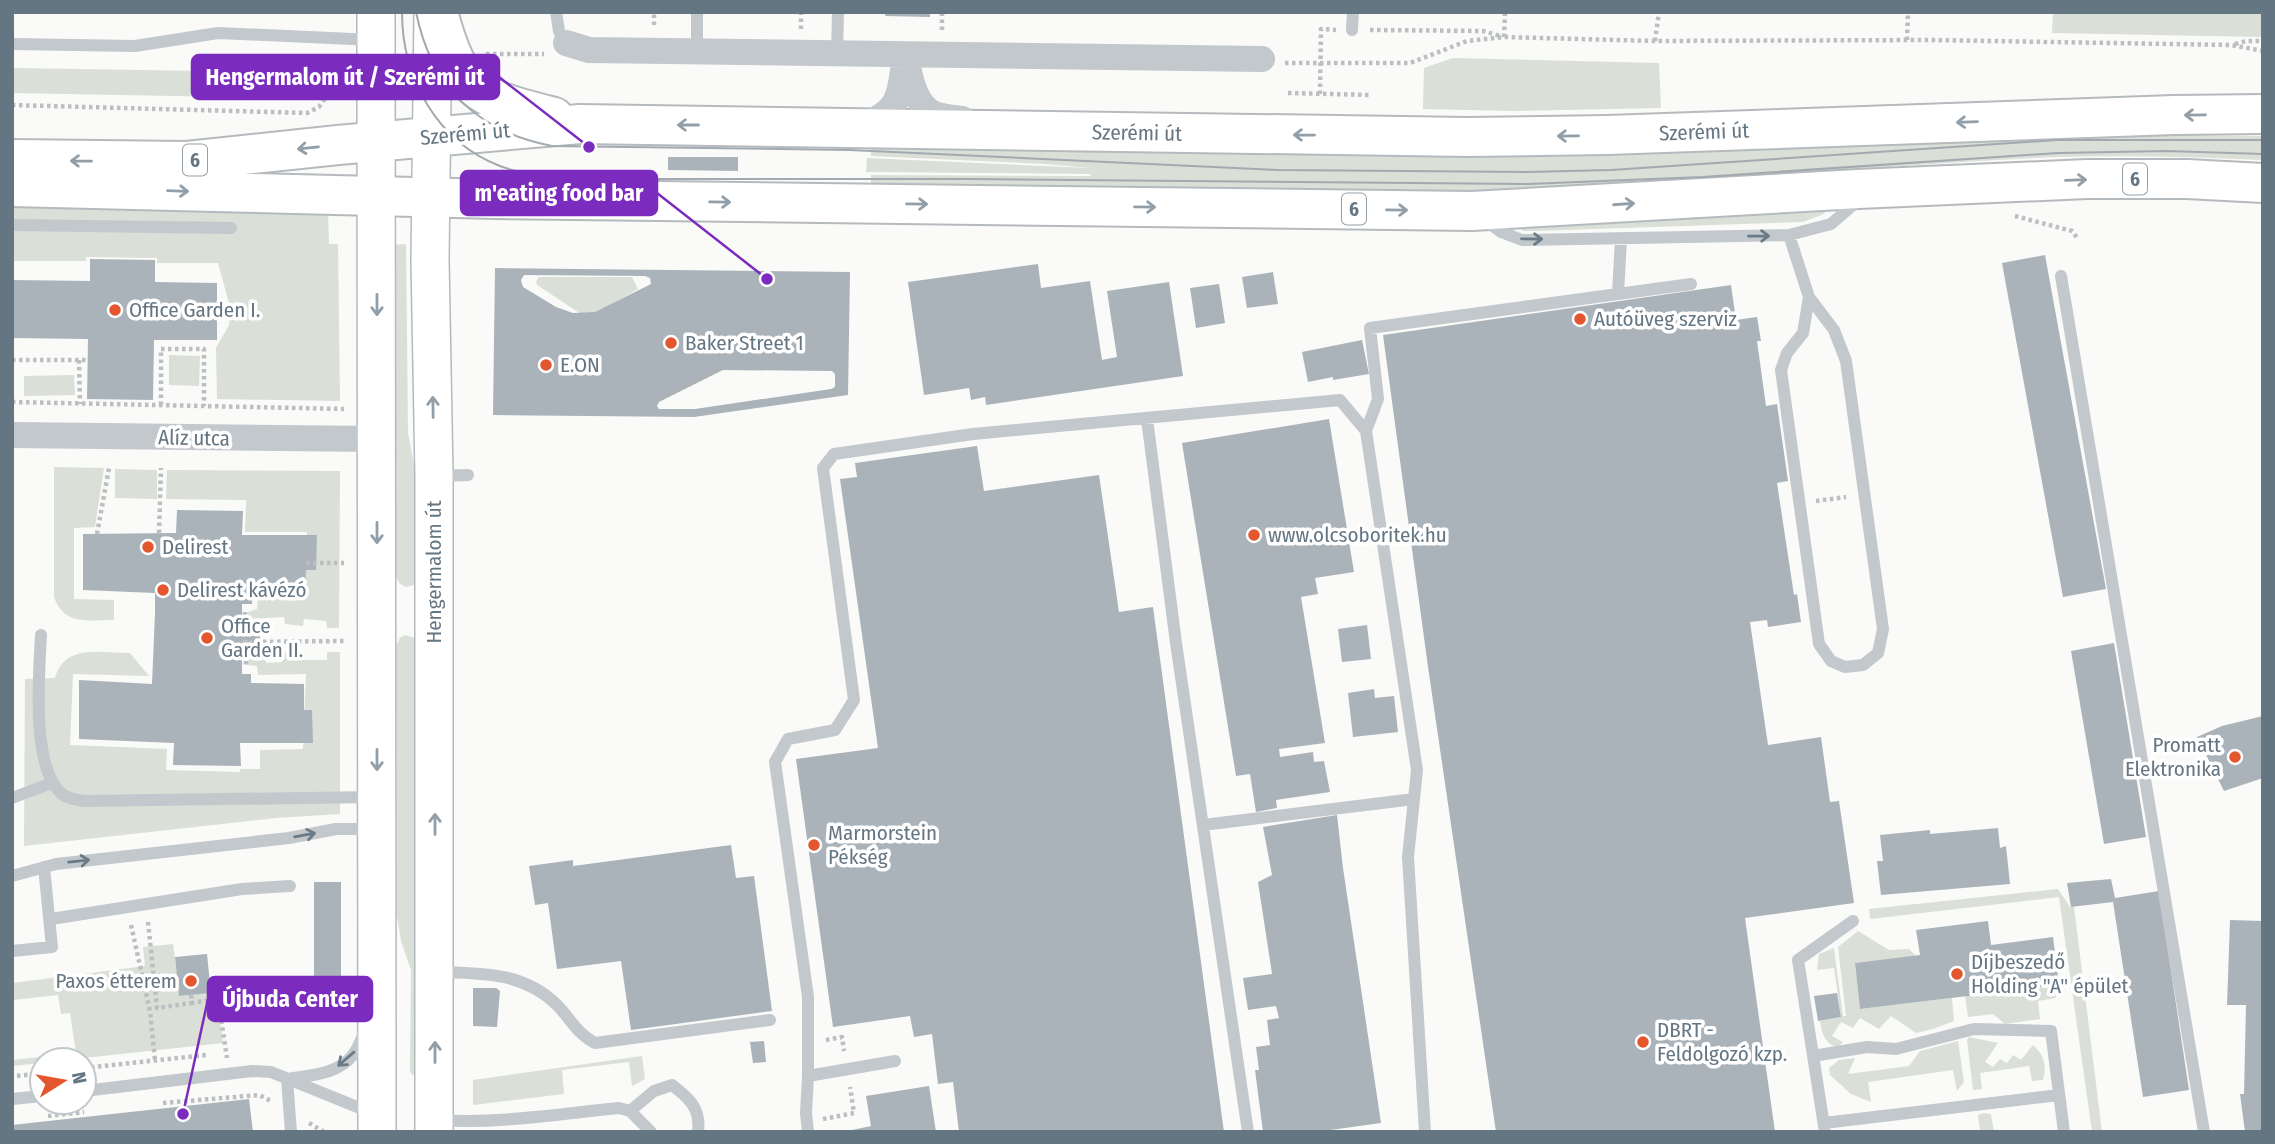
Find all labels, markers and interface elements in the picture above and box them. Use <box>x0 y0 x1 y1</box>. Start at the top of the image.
callout: Hengermalom út / Szerémi út <box>192 55 499 99</box>
text: Hengermalom út / Szerémi út <box>206 63 485 91</box>
one-way arrow <box>2183 108 2206 121</box>
one-way arrow <box>1956 115 1979 128</box>
street label: Szerémi út <box>419 117 511 151</box>
street label: Szerémi út <box>1659 117 1750 147</box>
one-way arrow <box>677 118 700 132</box>
street label: Szerémi út <box>1092 119 1182 147</box>
one-way arrow <box>1292 128 1315 142</box>
one-way arrow <box>1557 129 1580 143</box>
one-way arrow <box>297 142 320 155</box>
road number: 6 <box>183 144 207 176</box>
one-way arrow <box>70 154 93 168</box>
road number: 6 <box>2123 164 2147 195</box>
callout: m'eating food bar <box>461 171 657 215</box>
one-way arrow <box>2065 173 2088 186</box>
text: m'eating food bar <box>475 179 644 207</box>
one-way arrow <box>167 185 190 198</box>
road number: 6 <box>1342 194 1366 224</box>
one-way arrow <box>708 195 731 209</box>
one-way arrow <box>905 197 928 211</box>
one-way arrow <box>1612 197 1635 210</box>
one-way arrow <box>1133 200 1156 213</box>
one-way arrow <box>1385 203 1408 216</box>
one-way arrow <box>1748 229 1771 242</box>
one-way arrow <box>1520 233 1543 246</box>
one-way arrow <box>370 293 384 316</box>
place label: Office Garden I. <box>129 297 260 323</box>
marker: Office Garden I. <box>107 302 123 318</box>
place label: Autóüveg szerviz <box>1594 306 1737 332</box>
marker: Autóüveg szerviz <box>1572 311 1588 327</box>
place label: Baker Street 1 <box>685 330 804 356</box>
marker: Baker Street 1 <box>663 335 679 351</box>
place label: E.ON <box>560 352 600 378</box>
marker: E.ON <box>538 357 554 373</box>
one-way arrow <box>426 396 440 419</box>
street label: Alíz utca <box>158 424 230 452</box>
street label: Hengermalom út <box>421 500 447 644</box>
one-way arrow <box>370 521 384 544</box>
place label: www.olcsoboritek.hu <box>1268 522 1447 548</box>
marker: www.olcsoboritek.hu <box>1246 527 1262 543</box>
place label: Delirest <box>162 534 228 560</box>
marker: Delirest <box>140 539 156 555</box>
place label: Delirest kávézó <box>177 577 306 603</box>
marker: Delirest kávézó <box>155 582 171 598</box>
place label: Office Garden II. <box>221 613 303 663</box>
marker: Office Garden II. <box>199 630 215 646</box>
place label: Promatt Elektronika <box>2125 732 2221 782</box>
one-way arrow <box>370 748 384 771</box>
marker: Promatt Elektronika <box>2227 749 2243 765</box>
one-way arrow <box>428 813 442 836</box>
place label: Marmorstein Pékség <box>828 820 937 870</box>
one-way arrow <box>293 828 316 841</box>
marker: Marmorstein Pékség <box>806 837 822 853</box>
one-way arrow <box>67 854 89 867</box>
place label: Díjbeszedő Holding "A" épület <box>1971 949 2129 999</box>
marker: Díjbeszedő Holding "A" épület <box>1949 966 1965 982</box>
place label: Paxos étterem <box>55 968 177 994</box>
marker: Paxos étterem <box>183 973 199 989</box>
callout: Újbuda Center <box>208 977 372 1021</box>
text: Újbuda Center <box>222 984 358 1013</box>
place label: DBRT - Feldolgozó kzp. <box>1657 1017 1787 1067</box>
marker: DBRT - Feldolgozó kzp. <box>1635 1034 1651 1050</box>
one-way arrow <box>428 1041 442 1064</box>
north arrow <box>28 1046 98 1116</box>
one-way arrow <box>337 1051 355 1067</box>
text: N <box>67 1070 92 1086</box>

